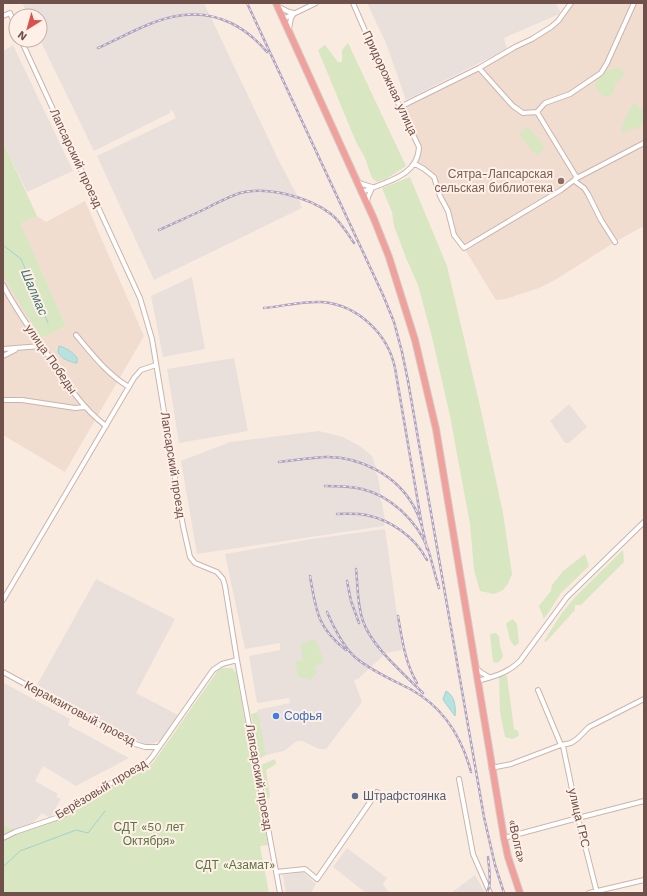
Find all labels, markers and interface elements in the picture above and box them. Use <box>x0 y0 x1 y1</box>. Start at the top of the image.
north arrow <box>8 8 48 48</box>
text: N <box>15 28 29 43</box>
street label: Придорожная улица <box>360 28 421 138</box>
street label: Лапсарский проезд <box>47 106 105 210</box>
place label: Сятра-Лапсарская сельская библиотека <box>434 167 553 195</box>
marker: Сятра-Лапсарская сельская библиотека <box>556 176 566 186</box>
water label: Шалмас <box>18 267 51 318</box>
street label: улица Победы <box>22 322 80 396</box>
street label: Лапсарский проезд <box>158 411 188 519</box>
street label: Керамзитовый проезд <box>22 678 138 748</box>
place label: Софья <box>284 709 322 723</box>
marker: Софья <box>271 711 281 721</box>
street label: Лапсарский проезд <box>243 723 275 831</box>
street label: Берёзовый проезд <box>53 756 149 822</box>
street label: улица ГРС <box>565 787 593 849</box>
place label: Штрафстоянка <box>363 789 446 803</box>
marker: Штрафстоянка <box>350 791 360 801</box>
street label: «Волга» <box>505 818 529 864</box>
park label: СДТ «50 лет Октября» <box>113 820 185 848</box>
park label: СДТ «Азамат» <box>195 858 275 872</box>

